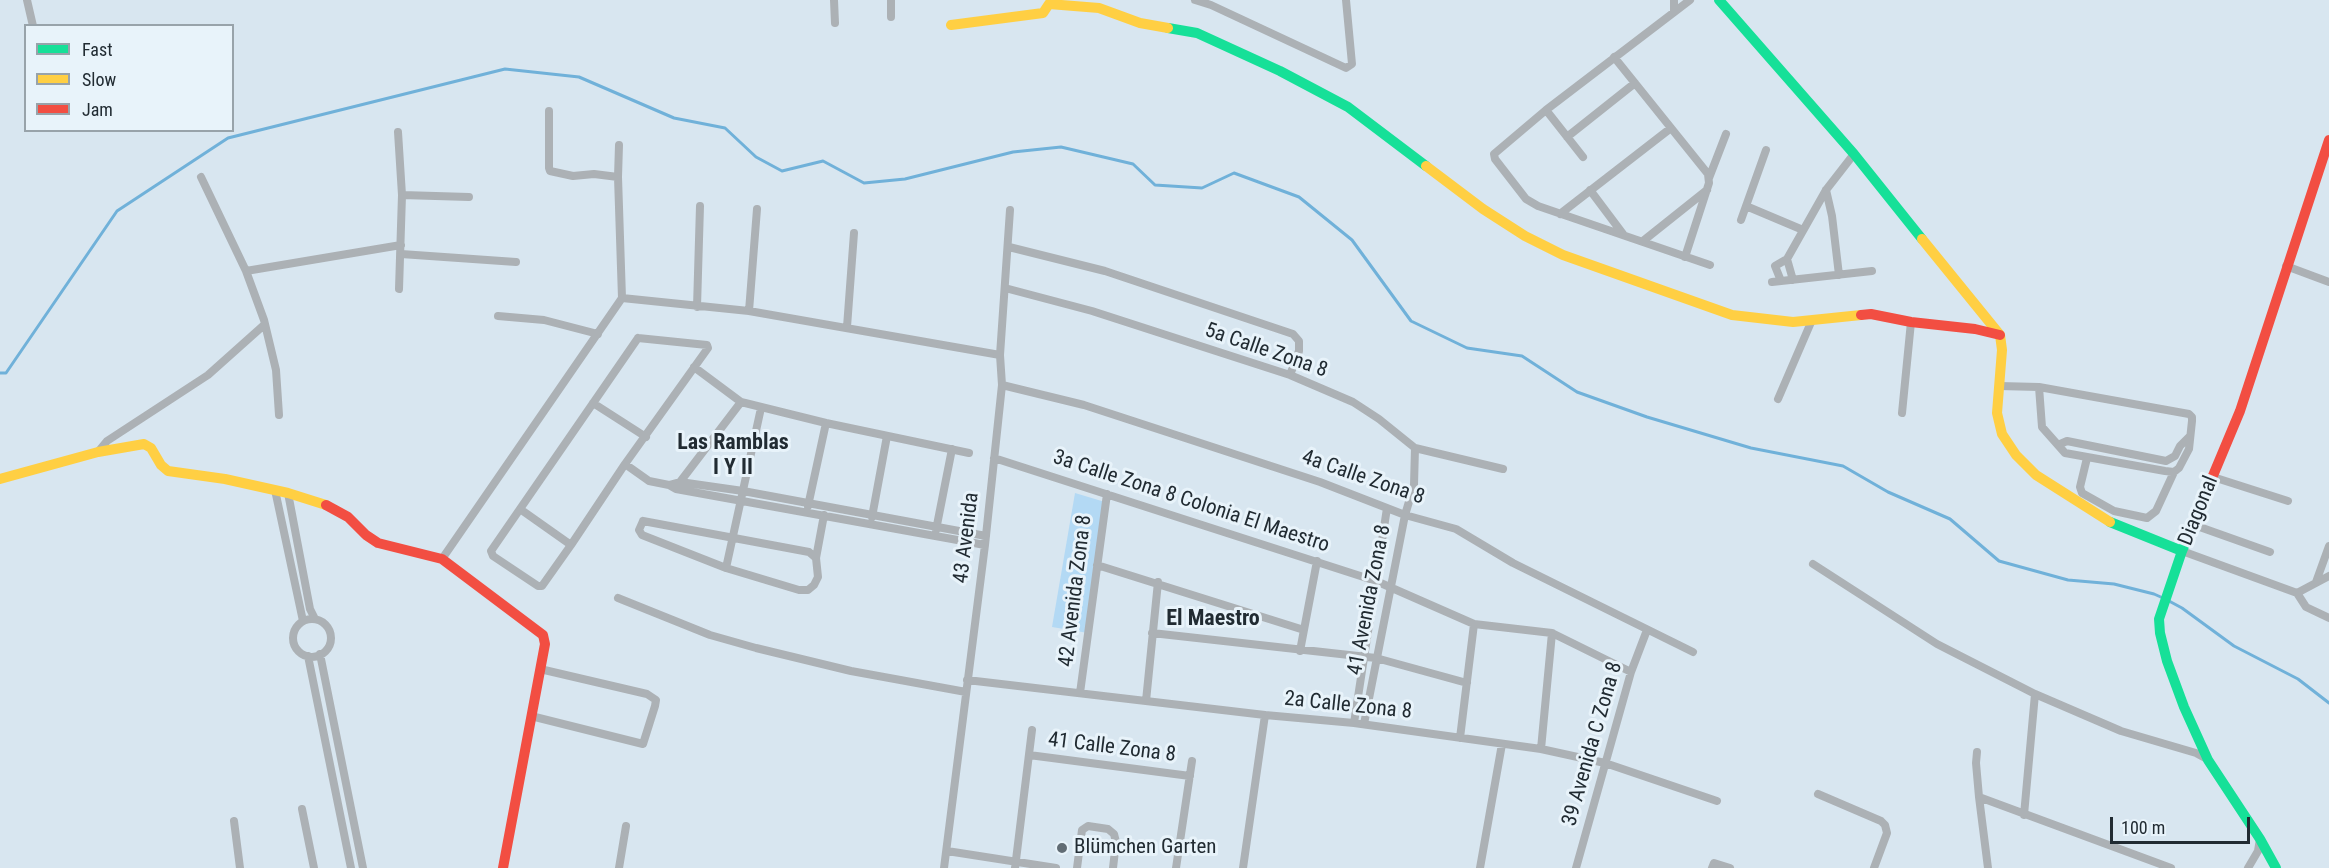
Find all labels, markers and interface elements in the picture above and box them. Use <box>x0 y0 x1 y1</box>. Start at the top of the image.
legend <box>24 24 234 132</box>
text: Fast <box>82 39 113 60</box>
text: Slow <box>82 69 116 90</box>
text: Jam <box>82 99 113 120</box>
street label: 5a Calle Zona 8 <box>1201 318 1331 384</box>
district label: Las Ramblas I Y II <box>677 430 789 482</box>
street label: 3a Calle Zona 8 Colonia El Maestro <box>1050 445 1332 559</box>
street label: 4a Calle Zona 8 <box>1298 445 1428 511</box>
street label: Diagonal <box>2174 473 2224 549</box>
street label: 43 Avenida <box>949 491 985 585</box>
street label: 42 Avenida Zona 8 <box>1054 514 1098 668</box>
street label: 41 Avenida Zona 8 <box>1343 523 1397 677</box>
district label: El Maestro <box>1166 606 1260 632</box>
street label: 39 Avenida C Zona 8 <box>1558 659 1628 829</box>
street label: 2a Calle Zona 8 <box>1283 687 1413 725</box>
street label: 41 Calle Zona 8 <box>1047 728 1177 768</box>
scale bar <box>2113 805 2252 843</box>
text: 100 m <box>2121 817 2165 838</box>
place label: Blümchen Garten <box>1074 835 1217 861</box>
marker: Blümchen Garten <box>1055 841 1069 855</box>

